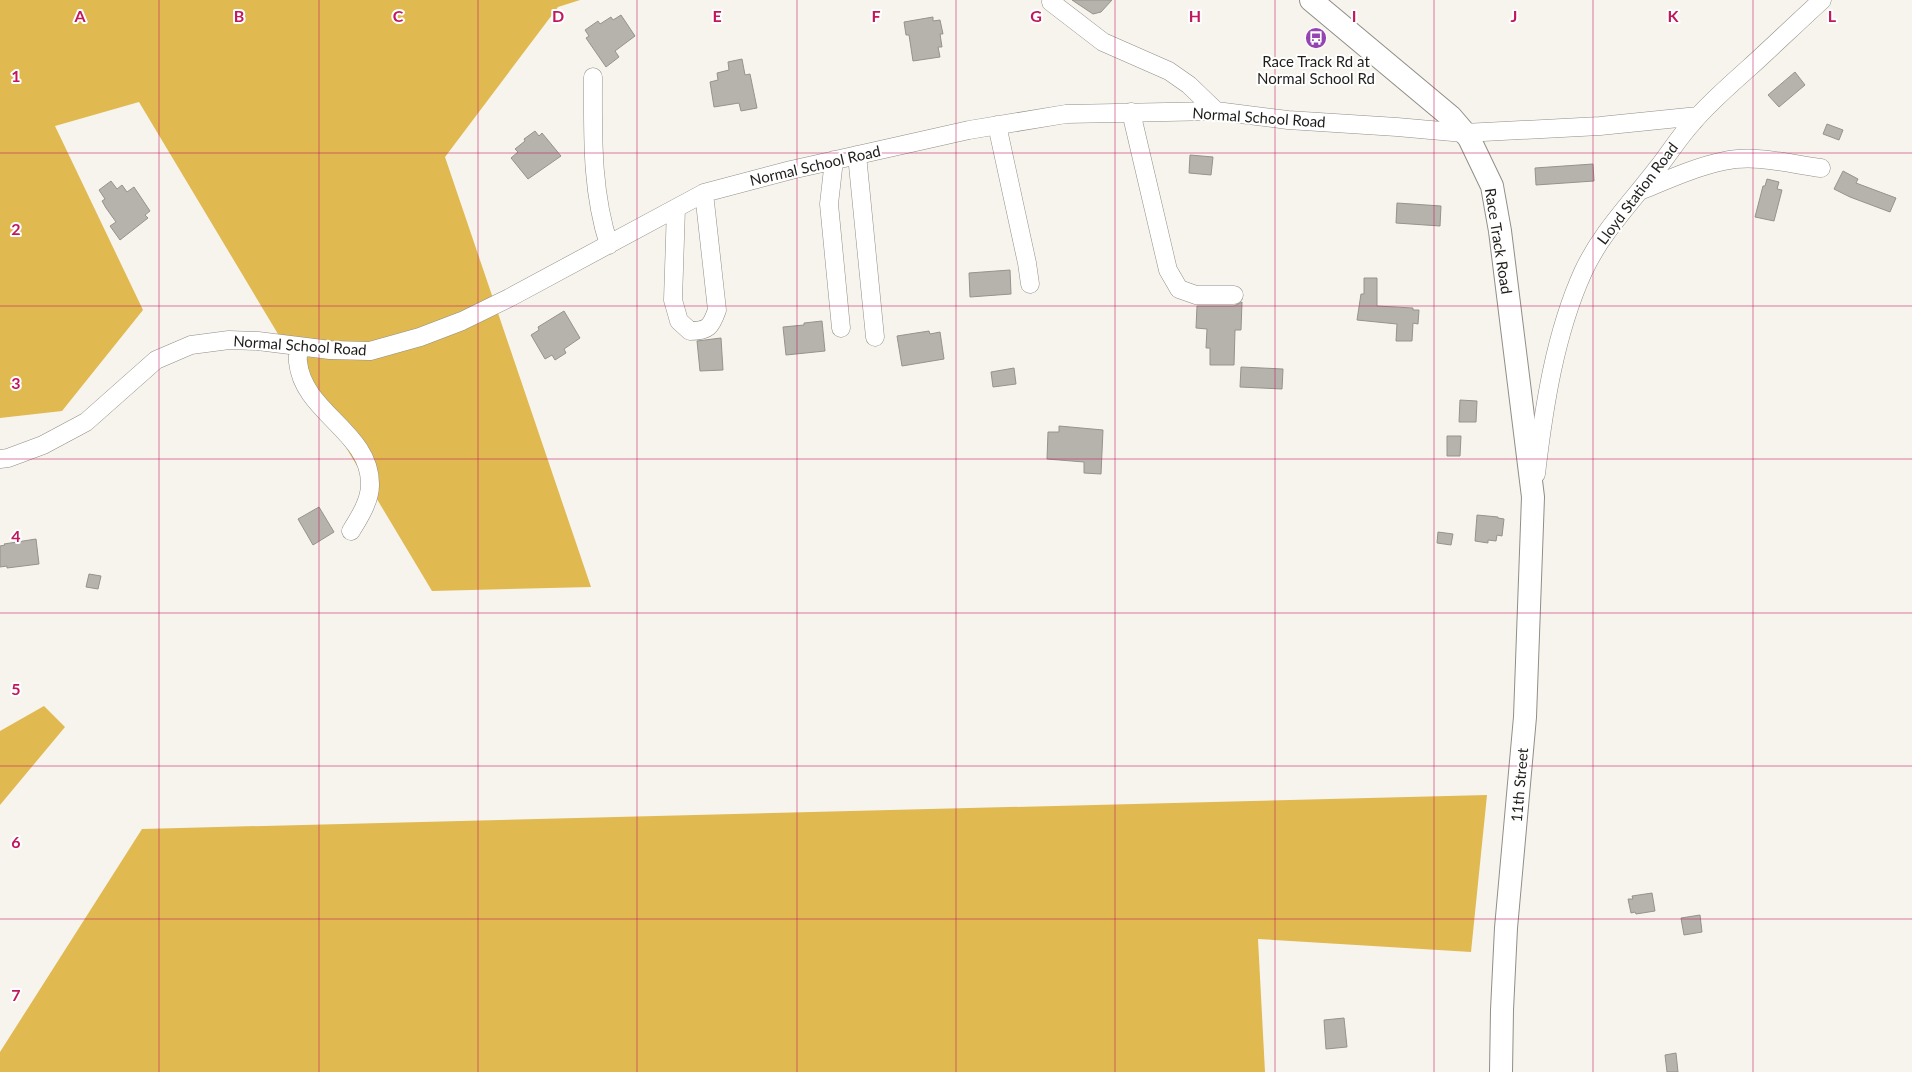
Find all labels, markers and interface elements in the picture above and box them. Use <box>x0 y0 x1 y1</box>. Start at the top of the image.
text: A <box>73 6 86 25</box>
text: B <box>234 6 244 25</box>
text: C <box>393 6 404 25</box>
text: D <box>552 6 564 25</box>
text: E <box>712 6 722 25</box>
text: F <box>871 6 881 25</box>
text: G <box>1030 6 1042 25</box>
text: H <box>1189 6 1201 25</box>
text: I <box>1352 6 1356 25</box>
text: J <box>1511 6 1517 25</box>
text: K <box>1668 6 1680 25</box>
text: L <box>1828 6 1837 25</box>
bus stop icon: Race Track Rd at Normal School Rd <box>1304 26 1328 50</box>
place label: Race Track Rd at Normal School Rd <box>1257 52 1375 87</box>
text: 1 <box>11 66 21 85</box>
street label: Normal School Road <box>1192 103 1326 131</box>
street label: Lloyd Station Road <box>1593 138 1681 248</box>
street label: Normal School Road <box>748 141 882 189</box>
street label: Race Track Road <box>1482 187 1516 295</box>
text: 2 <box>11 219 21 238</box>
street label: Normal School Road <box>233 331 367 359</box>
text: 3 <box>11 373 21 392</box>
text: 4 <box>11 526 21 545</box>
text: 5 <box>11 679 21 698</box>
street label: 11th Street <box>1507 746 1531 823</box>
text: 6 <box>11 832 21 851</box>
text: 7 <box>11 985 21 1004</box>

